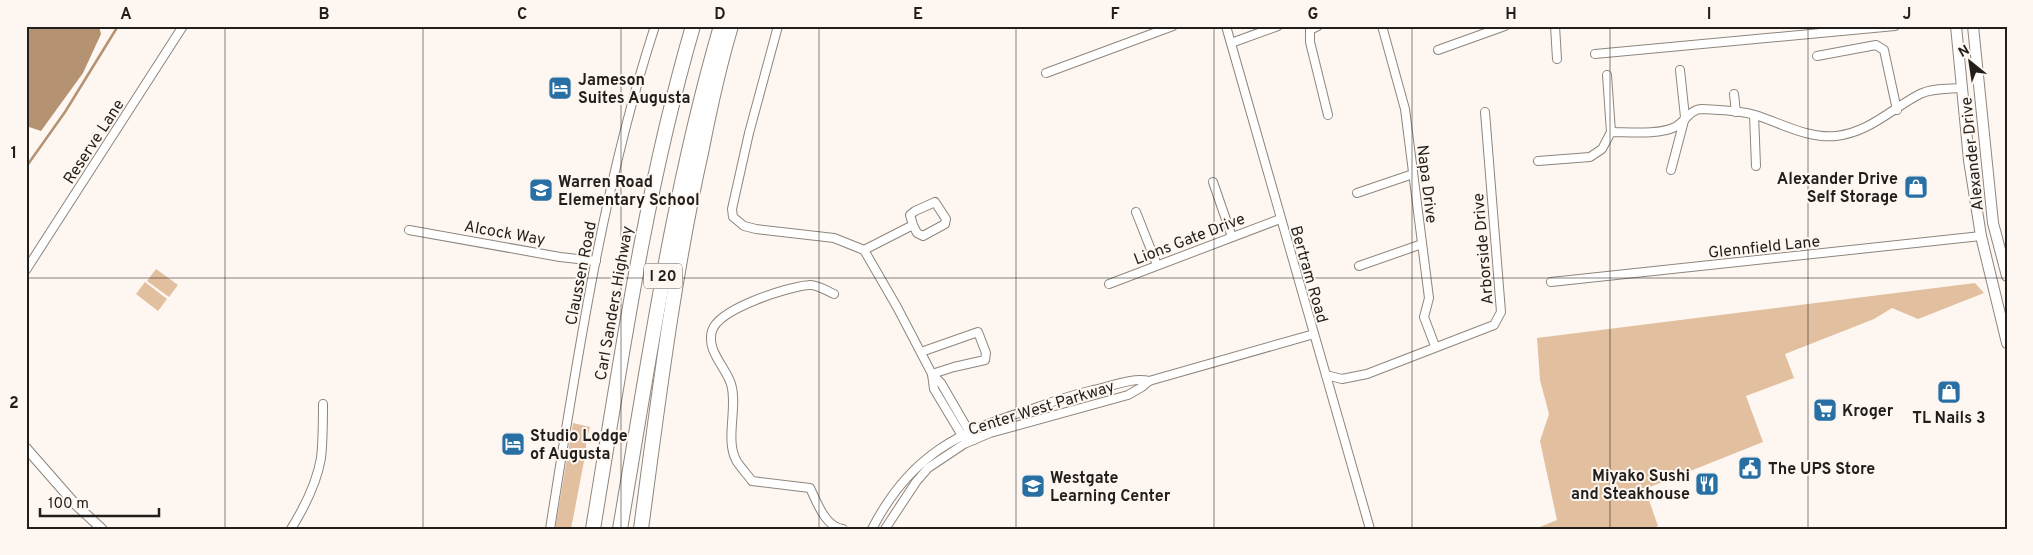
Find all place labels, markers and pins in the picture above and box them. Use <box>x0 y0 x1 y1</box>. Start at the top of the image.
place label: Jameson Suites Augusta <box>578 71 690 109</box>
hotel icon: Jameson Suites Augusta <box>547 75 573 101</box>
place label: Alexander Drive Self Storage <box>1777 170 1898 208</box>
place label: Warren Road Elementary School <box>558 173 700 211</box>
shop icon: Alexander Drive Self Storage <box>1903 174 1929 200</box>
school or university icon: Warren Road Elementary School <box>528 177 554 203</box>
shop icon: TL Nails 3 <box>1936 379 1962 405</box>
supermarket icon: Kroger <box>1812 397 1838 423</box>
place label: Kroger <box>1842 402 1894 422</box>
place label: TL Nails 3 <box>1912 409 1986 429</box>
place label: Studio Lodge of Augusta <box>530 427 628 465</box>
hotel icon: Studio Lodge of Augusta <box>500 431 526 457</box>
public building icon: The UPS Store <box>1737 455 1763 481</box>
place label: The UPS Store <box>1768 460 1875 480</box>
place label: Miyako Sushi and Steakhouse <box>1571 467 1690 505</box>
place label: Westgate Learning Center <box>1050 469 1171 507</box>
restaurant icon: Miyako Sushi and Steakhouse <box>1694 471 1720 497</box>
school or university icon: Westgate Learning Center <box>1020 473 1046 499</box>

